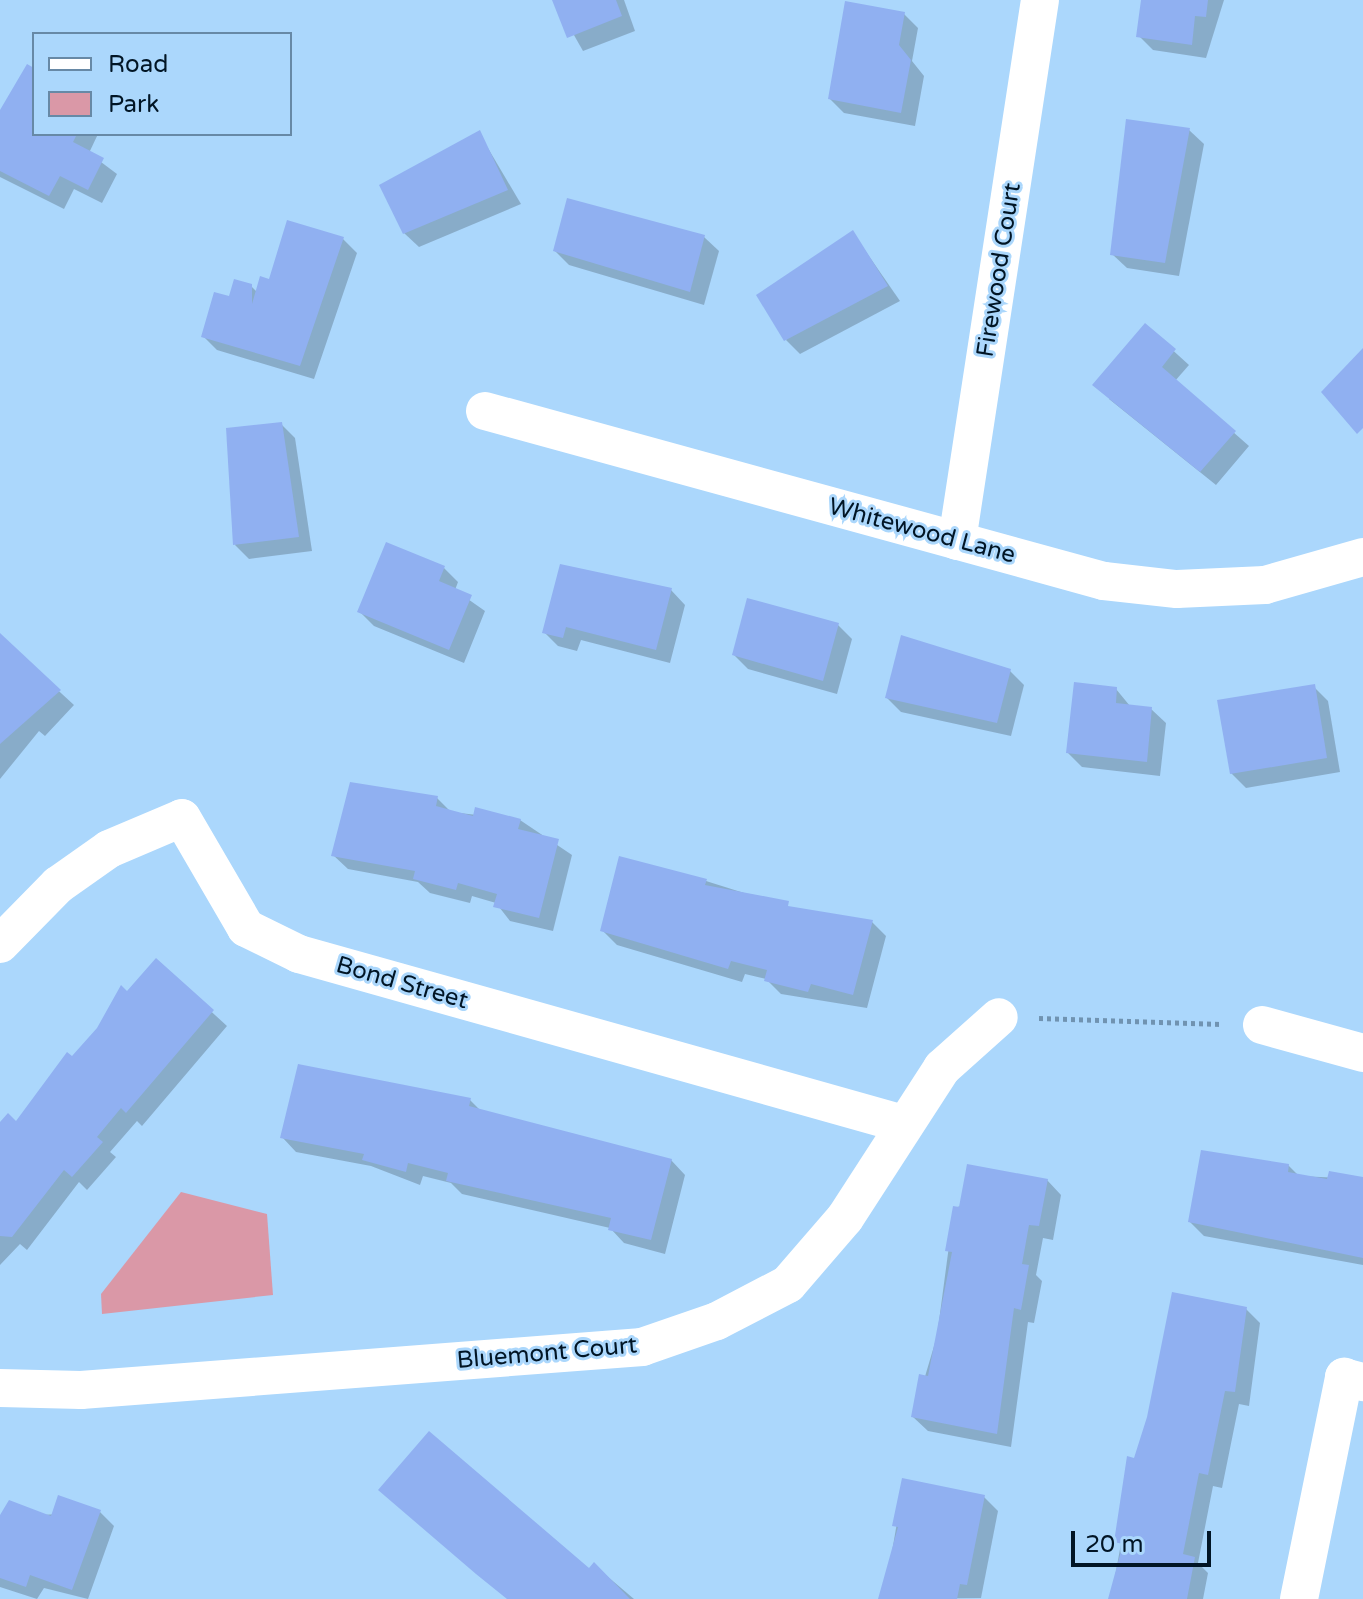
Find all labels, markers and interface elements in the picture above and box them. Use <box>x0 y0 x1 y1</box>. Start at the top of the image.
legend <box>32 32 292 136</box>
text: Road <box>108 50 168 79</box>
text: Park <box>108 90 159 119</box>
street label: Firewood Court <box>971 181 1027 359</box>
street label: Whitewood Lane <box>825 492 1019 570</box>
street label: Bond Street <box>333 950 471 1016</box>
street label: Bluemont Court <box>456 1331 638 1375</box>
scale bar <box>1075 1515 1215 1565</box>
text: 20 m <box>1085 1530 1143 1559</box>

